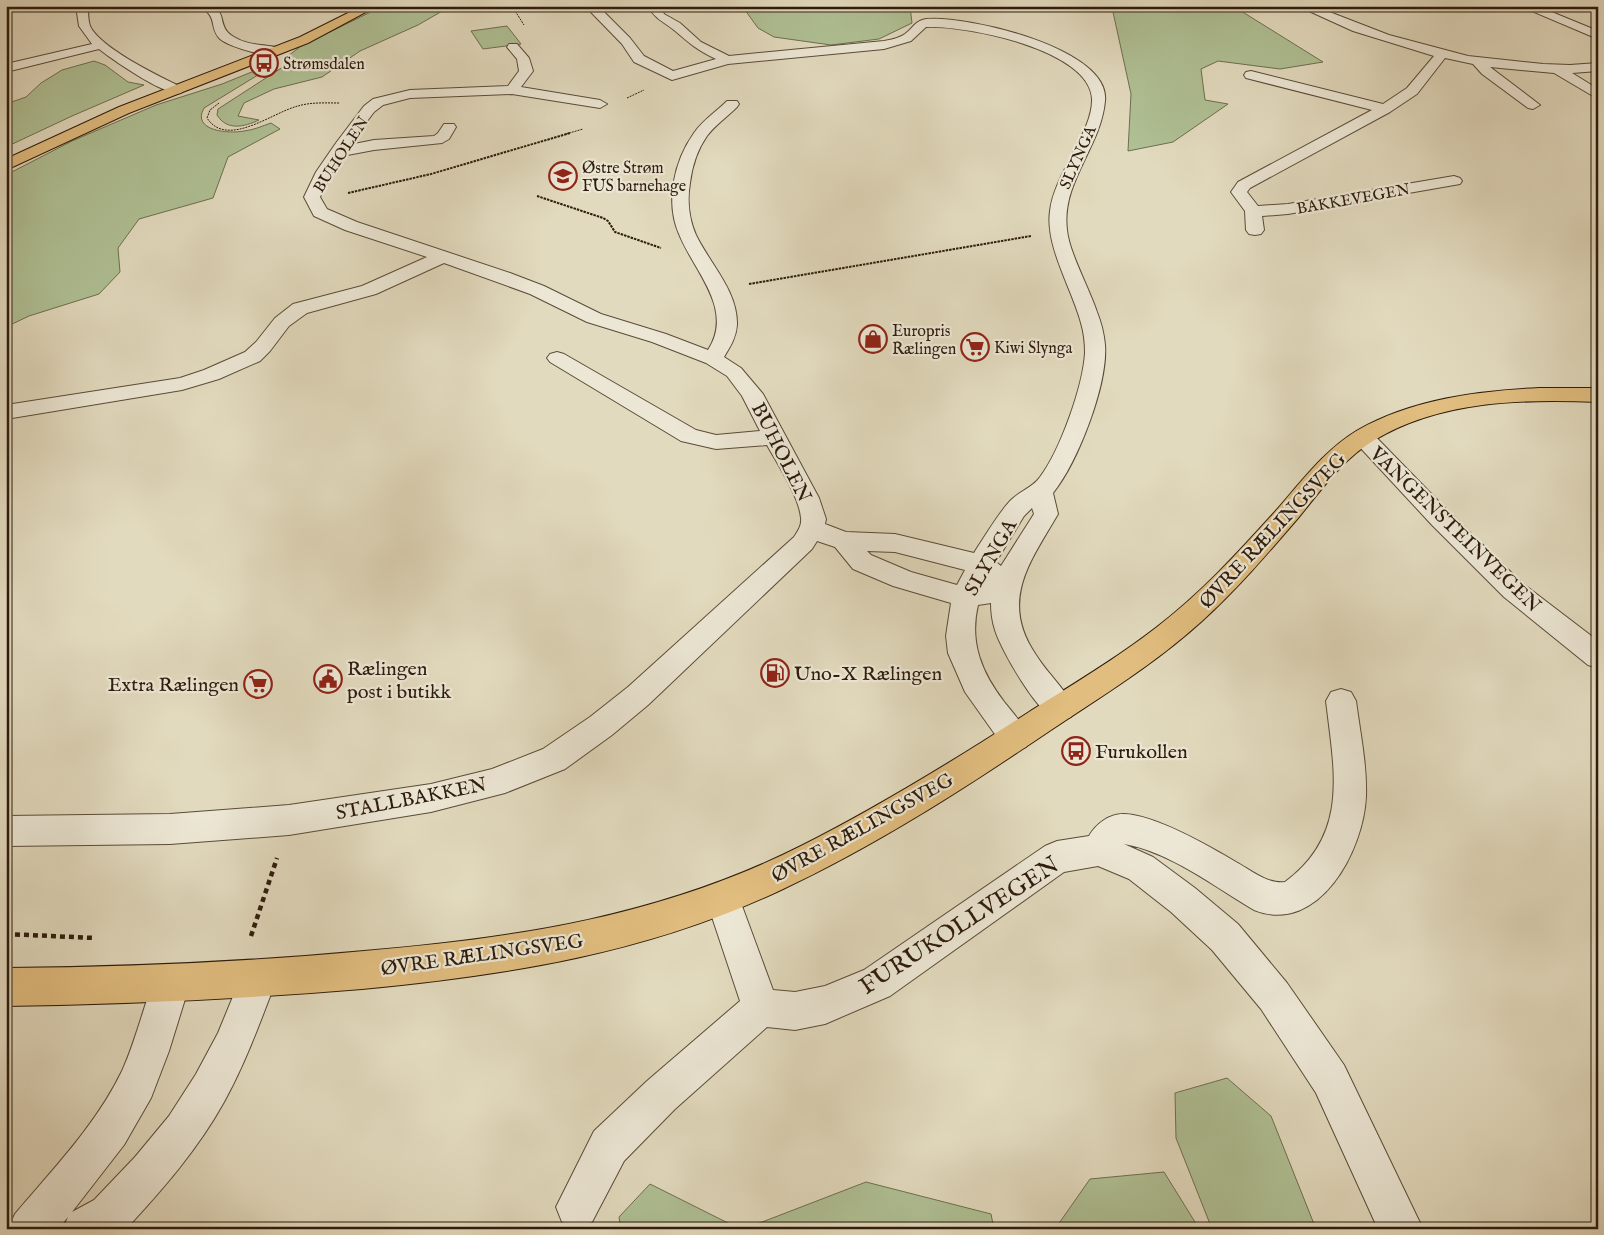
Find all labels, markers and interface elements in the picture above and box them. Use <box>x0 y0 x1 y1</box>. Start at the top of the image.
bus stop icon: Strømsdalen <box>249 48 279 78</box>
place label: Strømsdalen <box>283 55 365 75</box>
street label: BUHOLEN <box>310 113 374 197</box>
street label: SLYNGA <box>1056 122 1102 193</box>
place label: Østre Strøm FUS barnehage <box>582 159 686 197</box>
school or university icon: Østre Strøm FUS barnehage <box>548 161 578 191</box>
street label: BAKKEVEGEN <box>1295 180 1412 220</box>
place label: Europris Rælingen <box>892 322 957 360</box>
shop icon: Europris Rælingen <box>858 324 888 354</box>
supermarket icon: Kiwi Slynga <box>960 332 990 362</box>
place label: Kiwi Slynga <box>994 339 1072 359</box>
street label: BUHOLEN <box>745 399 816 507</box>
street label: VANGENSTEINVEGEN <box>1364 441 1546 618</box>
street label: ØVRE RÆLINGSVEG <box>1194 448 1352 614</box>
street label: SLYNGA <box>959 515 1023 600</box>
place label: Rælingen post i butikk <box>347 657 451 705</box>
fuel station icon: Uno-X Rælingen <box>760 658 790 688</box>
place label: Uno-X Rælingen <box>794 662 942 687</box>
public building icon: Rælingen post i butikk <box>313 664 343 694</box>
supermarket icon: Extra Rælingen <box>243 669 273 699</box>
place label: Extra Rælingen <box>108 673 239 698</box>
bus stop icon: Furukollen <box>1061 736 1091 766</box>
place label: Furukollen <box>1095 740 1188 765</box>
street label: ØVRE RÆLINGSVEG <box>767 768 958 889</box>
street label: STALLBAKKEN <box>334 773 489 826</box>
street label: FURUKOLLVEGEN <box>854 850 1066 1002</box>
street label: ØVRE RÆLINGSVEG <box>379 929 585 982</box>

